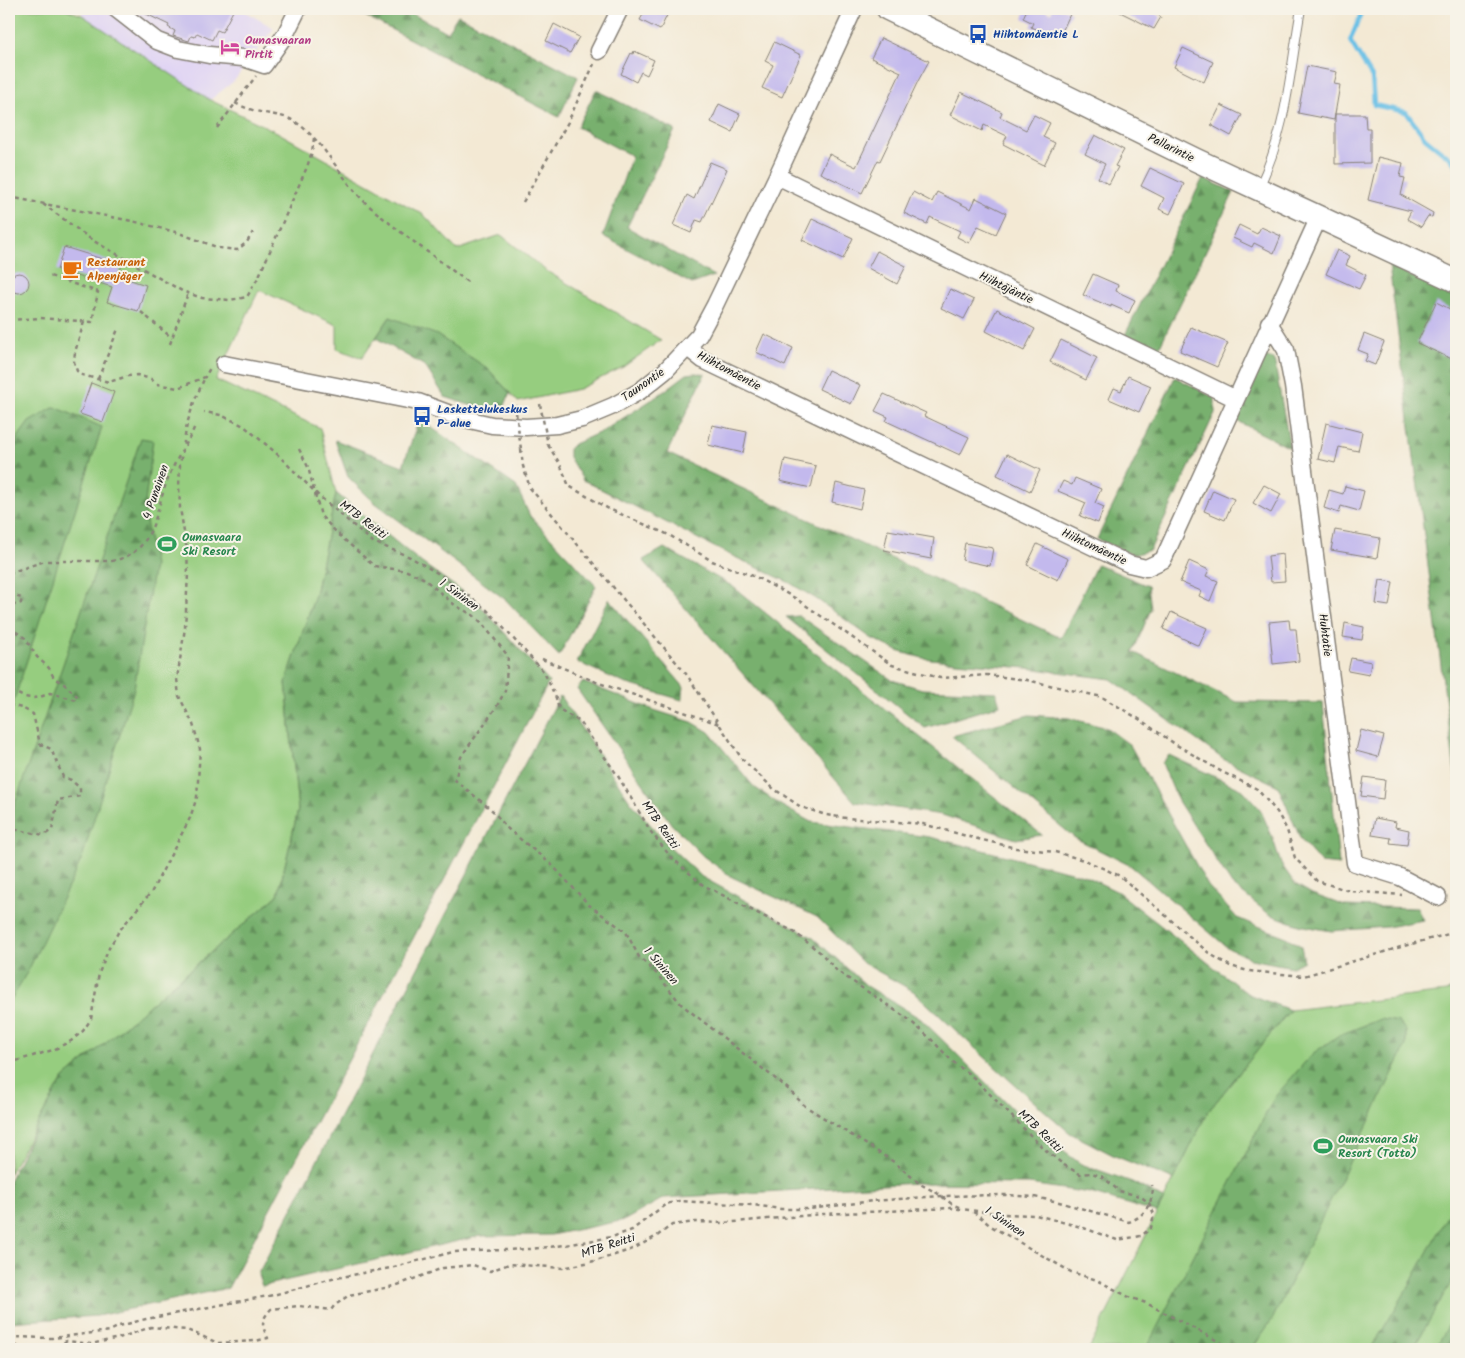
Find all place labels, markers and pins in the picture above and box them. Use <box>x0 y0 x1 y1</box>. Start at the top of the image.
bus stop icon: Hiihtomäentie L <box>967 23 989 45</box>
place label: Hiihtomäentie L <box>993 25 1079 44</box>
place label: Ounasvaaran Pirtit <box>245 31 311 64</box>
hotel icon: Ounasvaaran Pirtit <box>219 36 241 58</box>
place label: Restaurant Alpenjäger <box>87 253 146 286</box>
cafe icon: Restaurant Alpenjäger <box>61 258 83 280</box>
place label: Laskettelukeskus P-alue <box>437 400 528 433</box>
bus stop icon: Laskettelukeskus P-alue <box>411 405 433 427</box>
place label: Ounasvaara Ski Resort <box>182 528 241 561</box>
sports icon: Ounasvaara Ski Resort <box>156 533 178 555</box>
place label: Ounasvaara Ski Resort (Totto) <box>1338 1130 1419 1163</box>
sports icon: Ounasvaara Ski Resort (Totto) <box>1312 1135 1334 1157</box>

